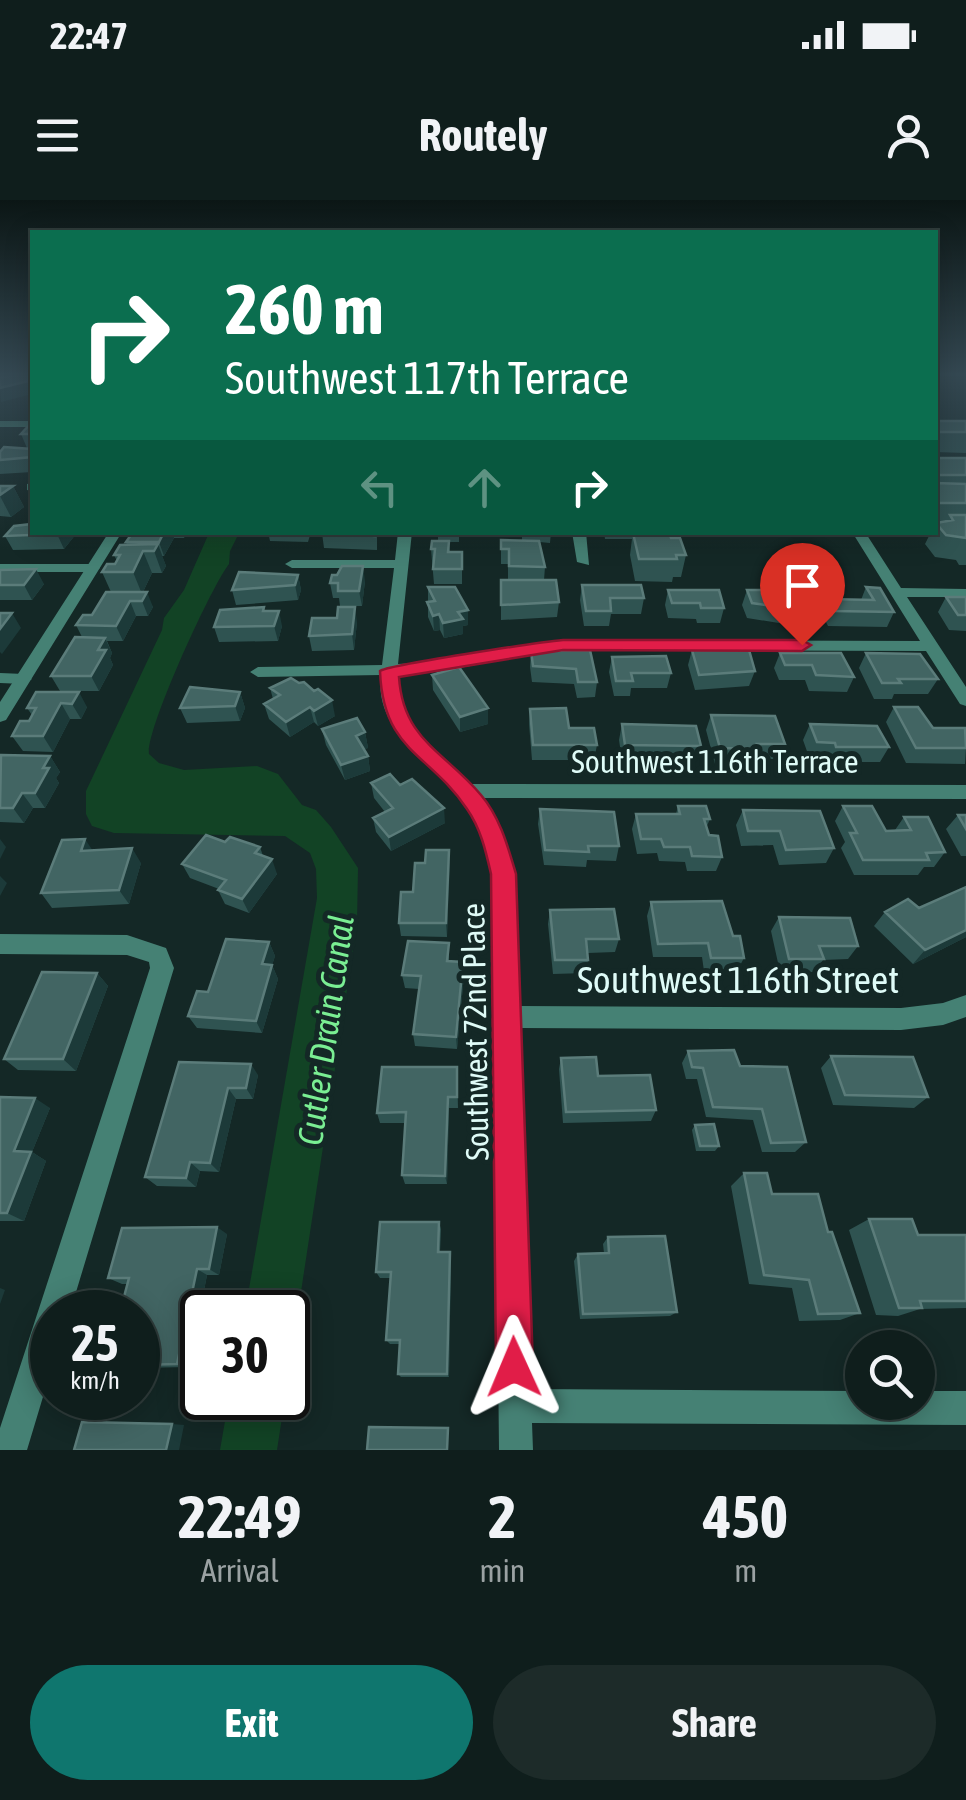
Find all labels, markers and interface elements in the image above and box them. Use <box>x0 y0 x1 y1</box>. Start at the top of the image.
text: 22:47 <box>50 14 128 57</box>
icon: menu <box>30 108 85 163</box>
icon: person <box>881 108 936 163</box>
text: Routely <box>419 109 547 161</box>
text: 260 m <box>225 269 384 349</box>
icon: right <box>60 270 190 400</box>
text: Southwest 117th Terrace <box>225 352 629 404</box>
icon: left <box>352 460 407 515</box>
icon: ahead <box>457 460 512 515</box>
icon: right <box>562 460 617 515</box>
pin <box>760 543 845 646</box>
icon: arrive <box>775 558 830 613</box>
street label: Southwest 116th Terrace <box>571 743 859 780</box>
street label: Southwest 72nd Place <box>454 903 496 1161</box>
water label: Cutler Drain Canal <box>289 912 361 1148</box>
street label: Southwest 116th Street <box>577 958 899 1001</box>
speed limit sign: 30 <box>180 1290 310 1420</box>
text: 25 <box>71 1314 118 1372</box>
position arrow <box>462 1315 566 1419</box>
map controls <box>845 1330 935 1420</box>
button: search <box>845 1330 935 1420</box>
text: km/h <box>70 1366 120 1394</box>
text: 22:49 <box>178 1482 301 1551</box>
text: 2 <box>488 1482 517 1551</box>
text: 450 <box>703 1482 788 1551</box>
text: Arrival <box>201 1552 279 1589</box>
text: min <box>479 1552 525 1589</box>
text: m <box>734 1552 757 1589</box>
button: Exit <box>30 1665 473 1780</box>
button: Share <box>493 1665 936 1780</box>

